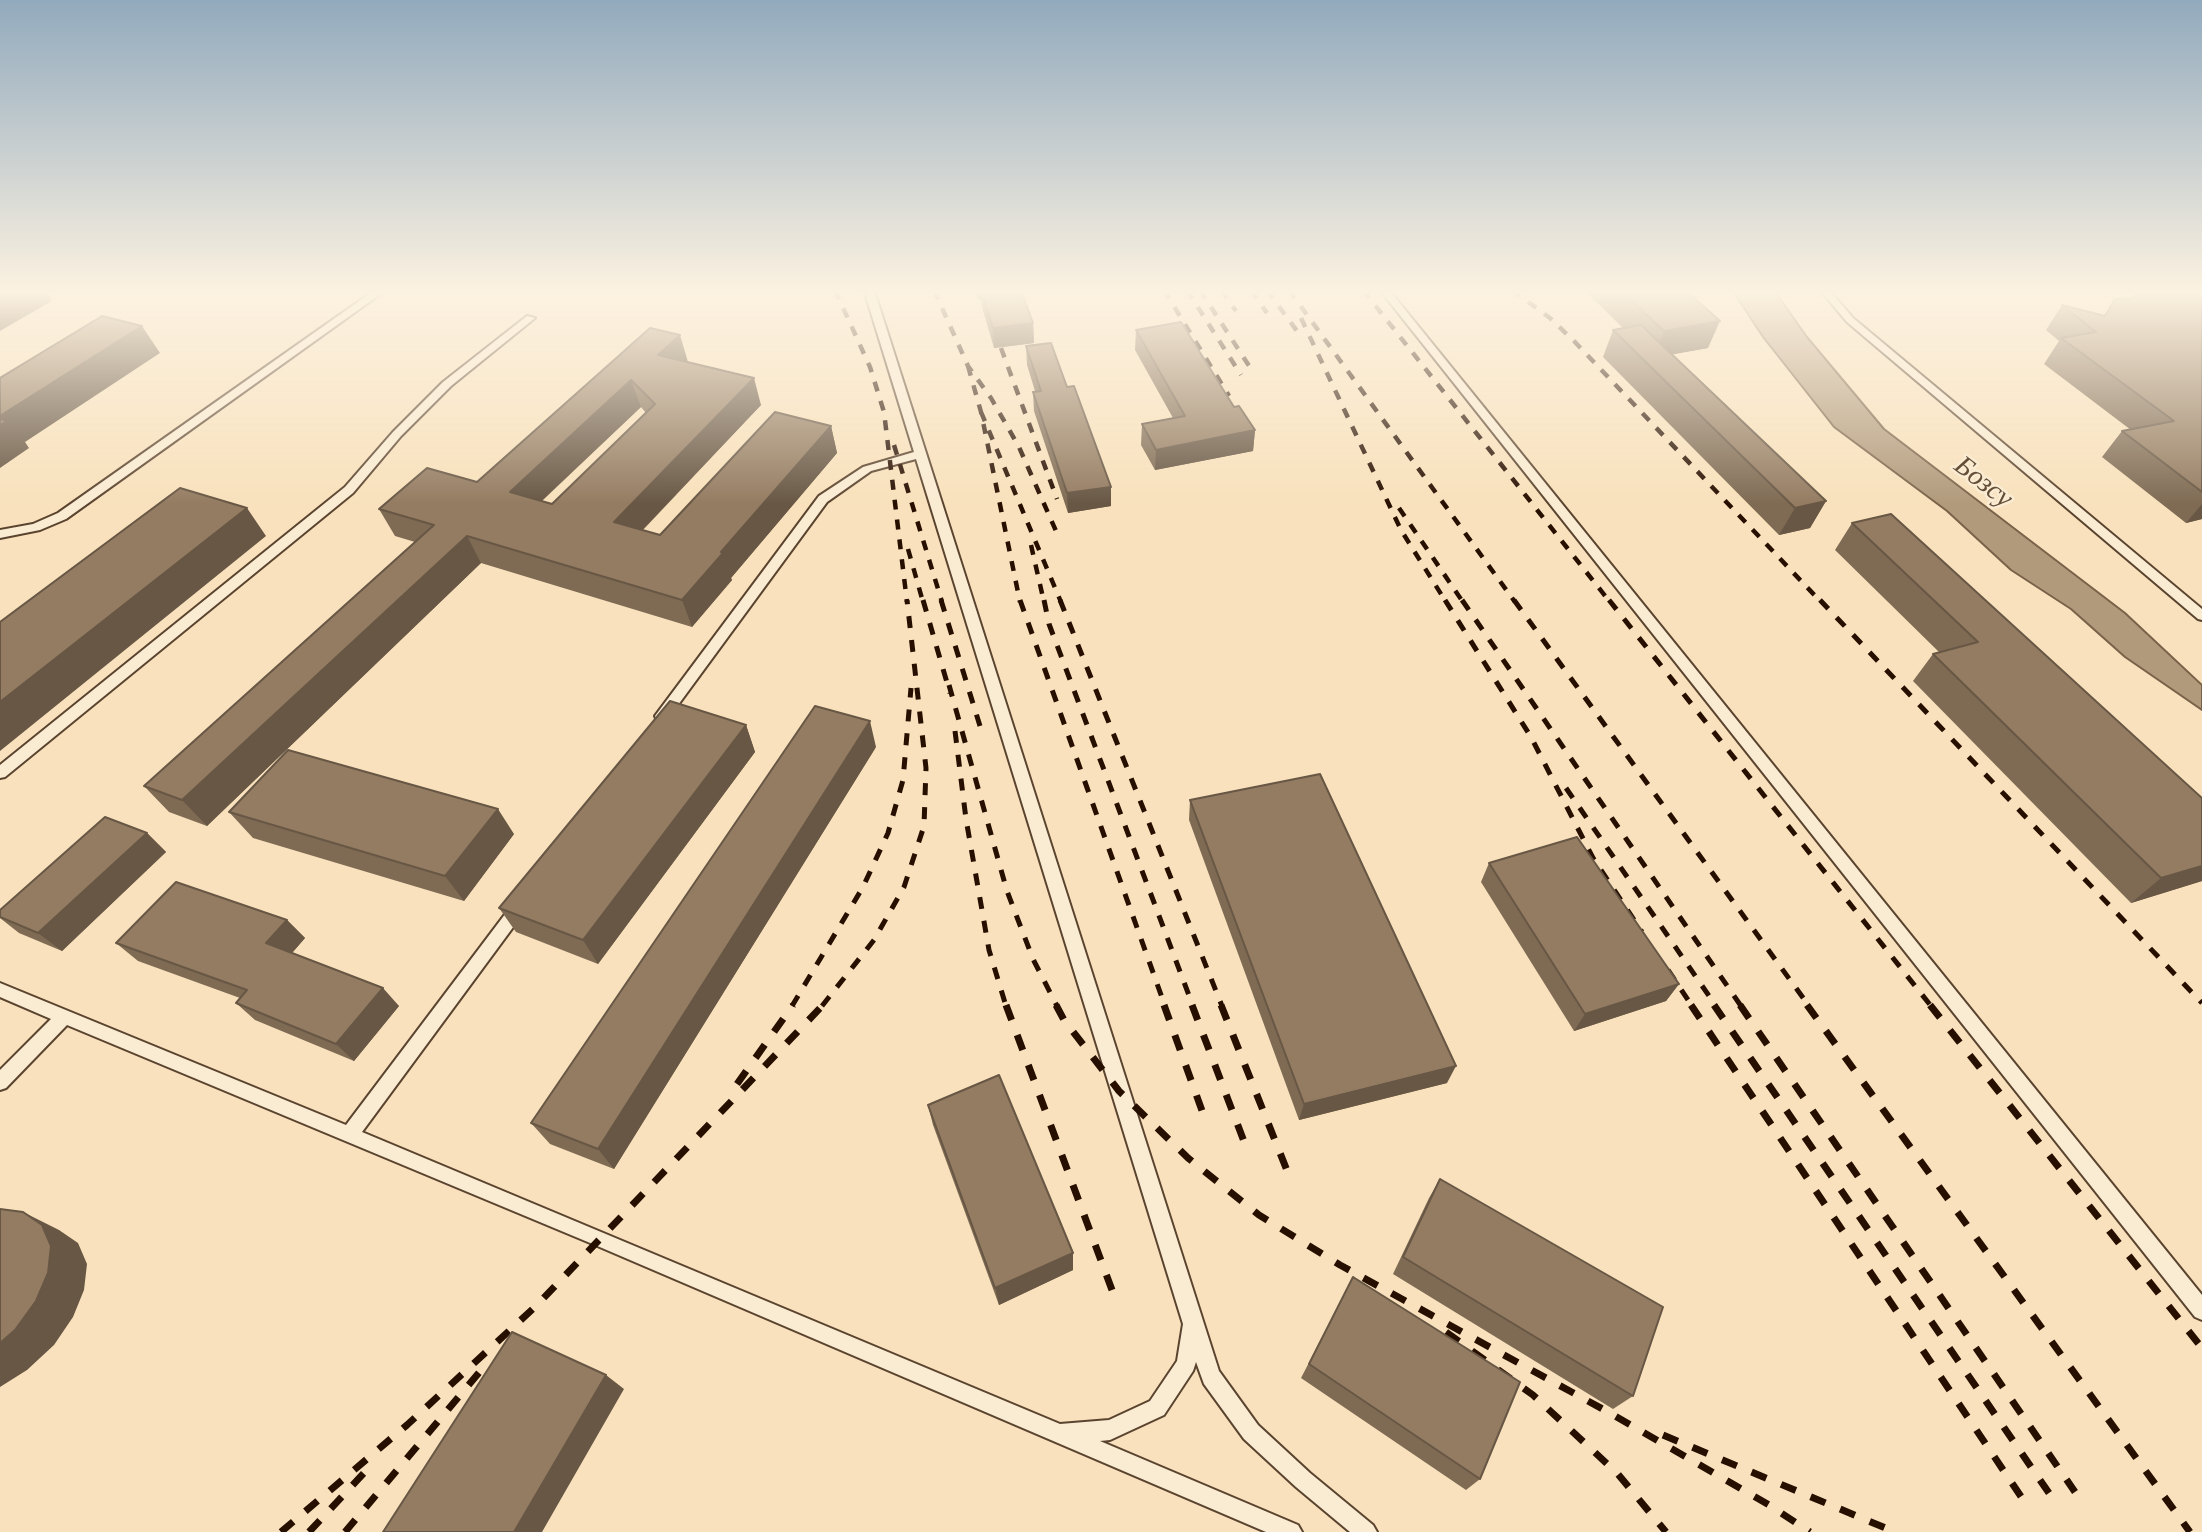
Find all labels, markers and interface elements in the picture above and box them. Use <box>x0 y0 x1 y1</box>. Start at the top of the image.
water label: Бозсу <box>1946 451 2018 517</box>

